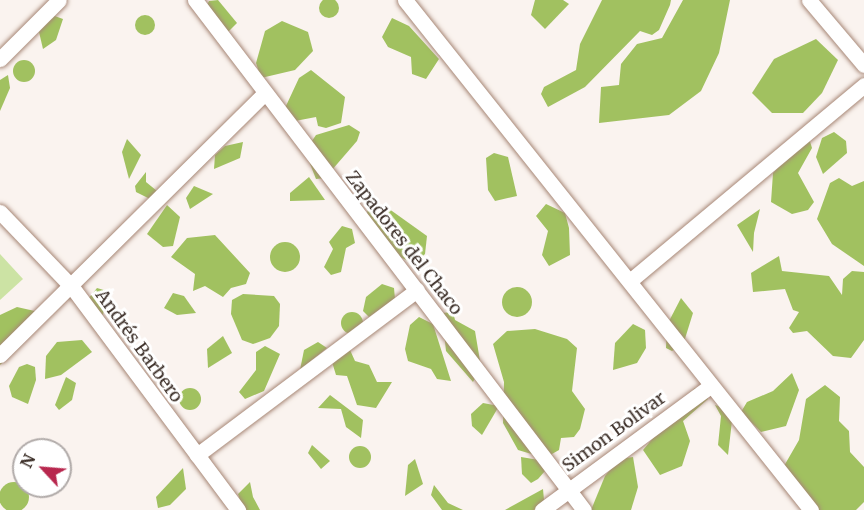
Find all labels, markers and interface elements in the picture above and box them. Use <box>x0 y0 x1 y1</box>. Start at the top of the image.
street label: Zapadores del Chaco <box>341 167 467 319</box>
street label: Andrés Barbero <box>91 285 187 407</box>
street label: Simon Bolivar <box>558 387 670 477</box>
north arrow <box>12 438 72 498</box>
text: N <box>16 451 39 471</box>

